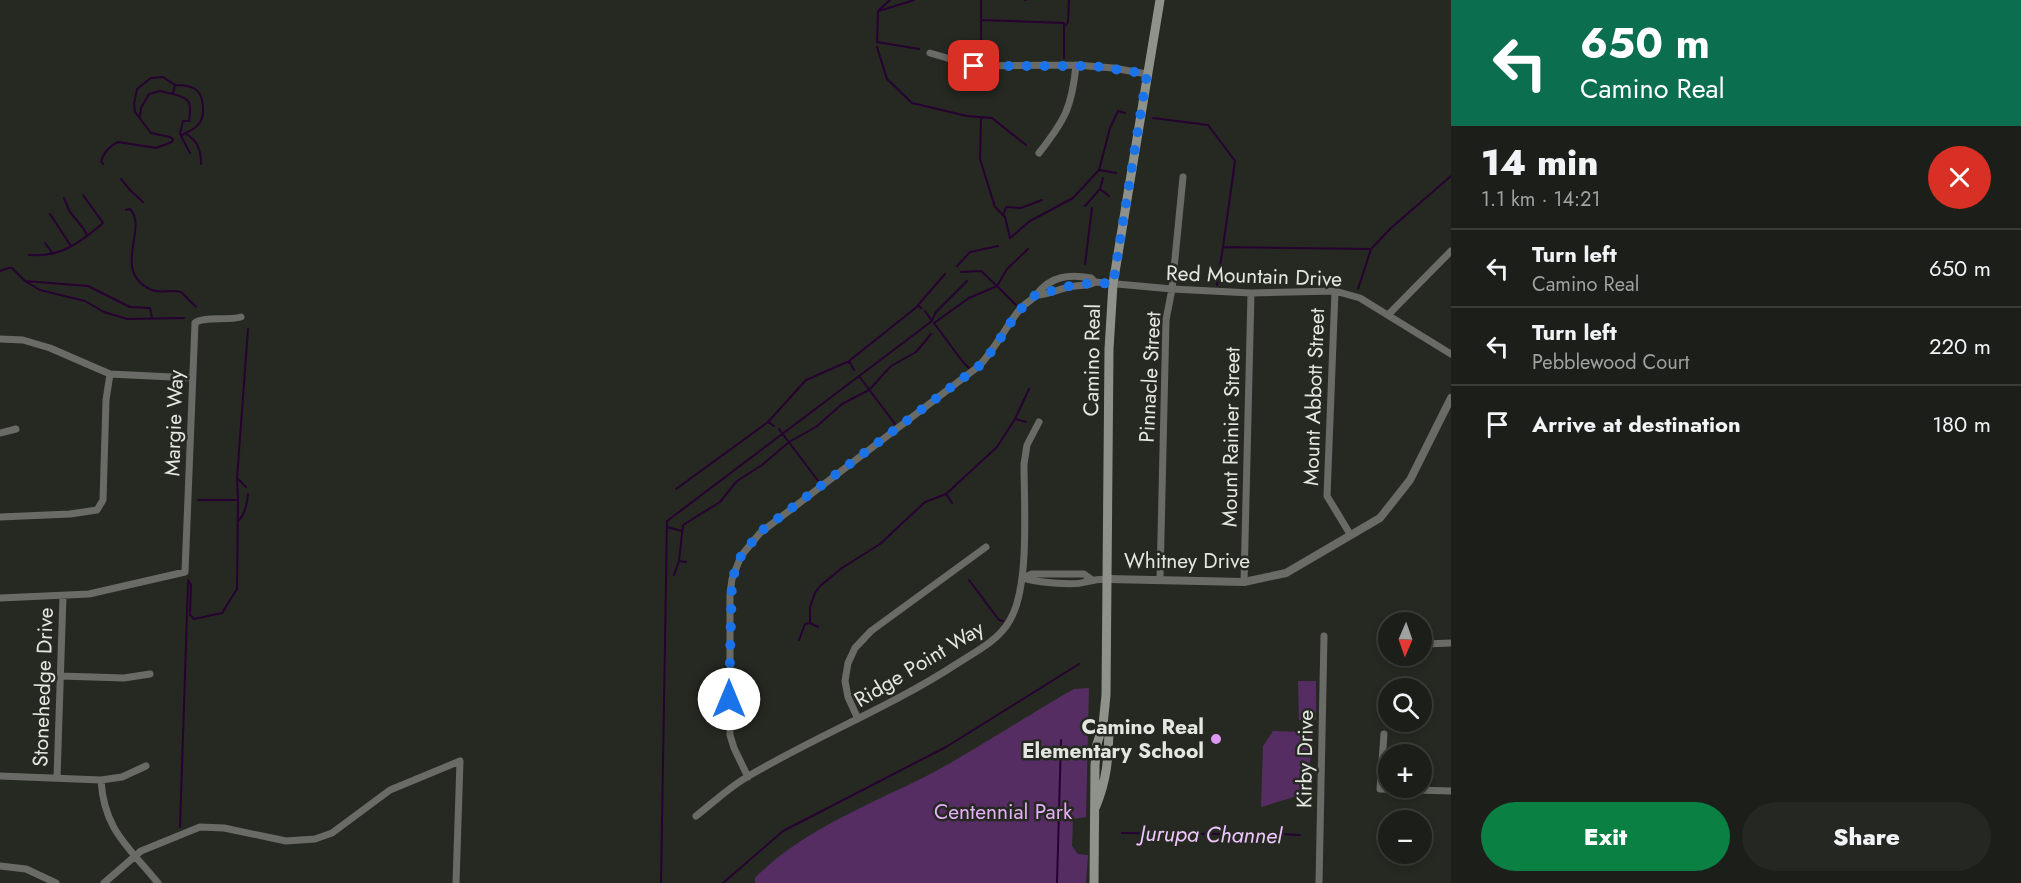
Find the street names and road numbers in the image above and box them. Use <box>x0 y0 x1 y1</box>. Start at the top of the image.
street label: Red Mountain Drive <box>1166 258 1343 294</box>
street label: Camino Real <box>1076 303 1108 417</box>
street label: Mount Abbott Street <box>1296 308 1332 486</box>
street label: Pinnacle Street <box>1132 311 1168 443</box>
street label: Mount Rainier Street <box>1214 347 1248 527</box>
street label: Margie Way <box>157 369 191 477</box>
street label: Whitney Drive <box>1124 546 1250 576</box>
street label: Stonehedge Drive <box>25 607 61 767</box>
street label: Ridge Point Way <box>849 613 990 715</box>
street label: Kirby Drive <box>1289 709 1321 808</box>

